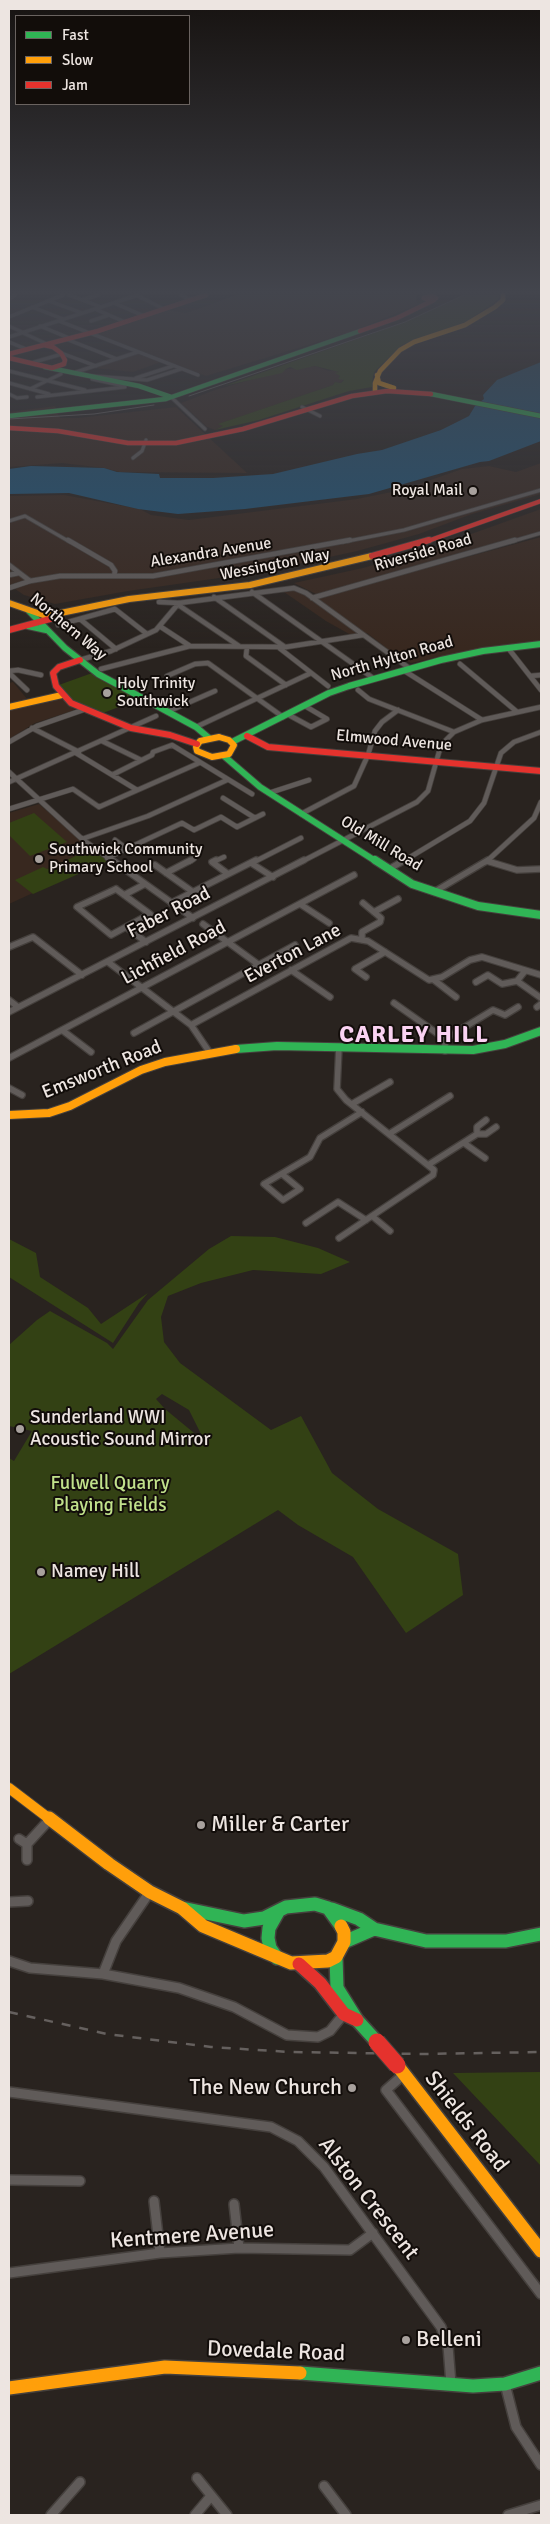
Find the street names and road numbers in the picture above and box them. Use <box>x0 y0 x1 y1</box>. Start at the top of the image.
street label: Riverside Road <box>372 530 474 576</box>
street label: Alexandra Avenue <box>149 534 273 572</box>
street label: Wessington Way <box>219 545 331 585</box>
street label: Northern Way <box>26 589 110 665</box>
street label: North Hylton Road <box>329 632 455 686</box>
street label: Elmwood Avenue <box>335 726 453 756</box>
street label: Old Mill Road <box>337 812 425 876</box>
street label: Faber Road <box>124 882 214 944</box>
street label: Lichfield Road <box>118 916 230 990</box>
street label: Everton Lane <box>241 919 345 989</box>
street label: Emsworth Road <box>39 1036 165 1104</box>
street label: Shields Road <box>418 2066 514 2178</box>
street label: Alston Crescent <box>312 2133 424 2265</box>
street label: Kentmere Avenue <box>109 2217 275 2255</box>
street label: Dovedale Road <box>206 2336 346 2368</box>

